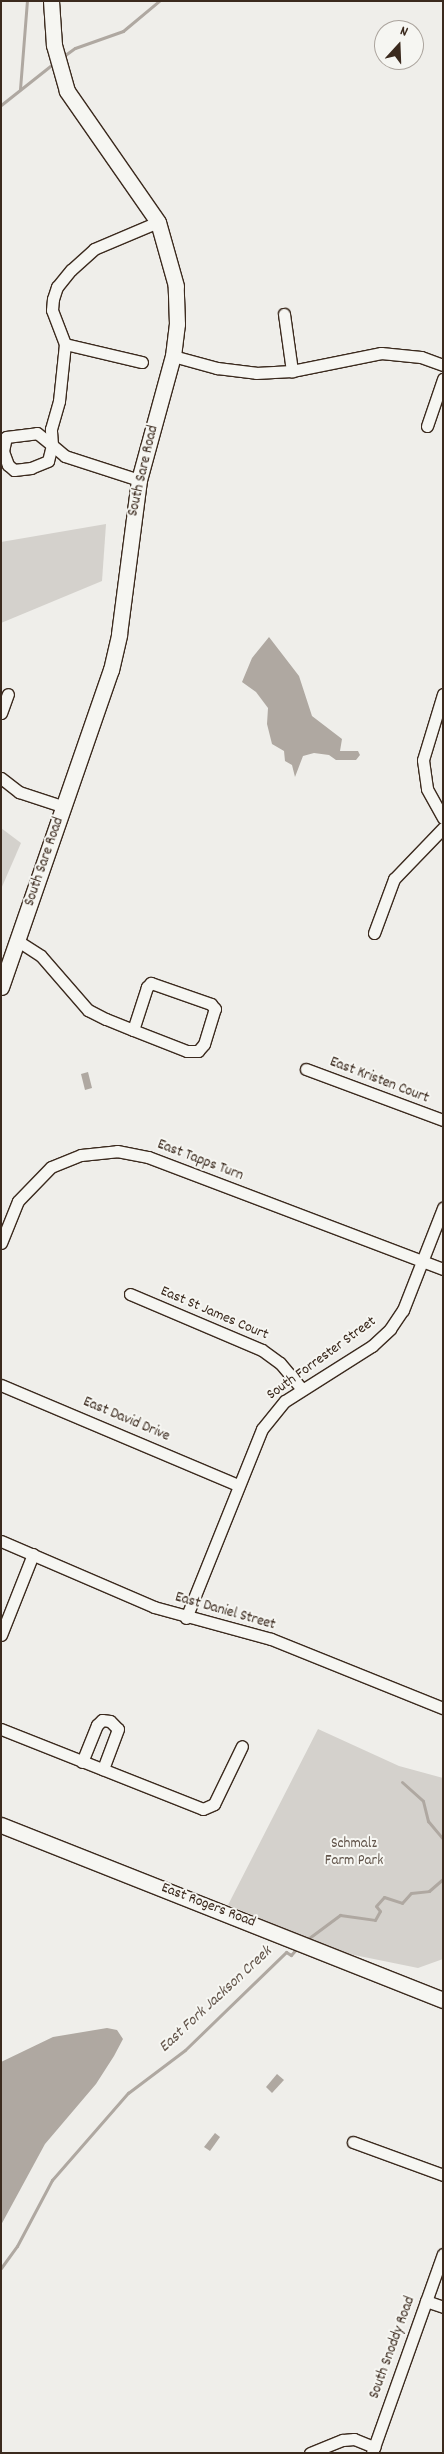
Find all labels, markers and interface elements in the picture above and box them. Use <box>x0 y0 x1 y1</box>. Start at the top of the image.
north arrow <box>374 20 424 70</box>
text: N <box>397 21 410 42</box>
street label: South Sare Road <box>125 424 163 518</box>
street label: South Sare Road <box>21 815 69 909</box>
street label: East Kristen Court <box>327 1054 431 1108</box>
street label: East Tapps Turn <box>154 1136 246 1186</box>
street label: East St James Court <box>157 1283 271 1345</box>
street label: South Forrester Street <box>264 1313 380 1405</box>
street label: East David Drive <box>80 1394 172 1446</box>
street label: East Daniel Street <box>173 1589 277 1635</box>
park label: Schmalz Farm Park <box>325 1835 383 1870</box>
street label: East Rogers Road <box>158 1880 258 1932</box>
water label: East Fork Jackson Creek <box>156 1943 276 2057</box>
street label: South Snoddy Road <box>366 2294 420 2402</box>

